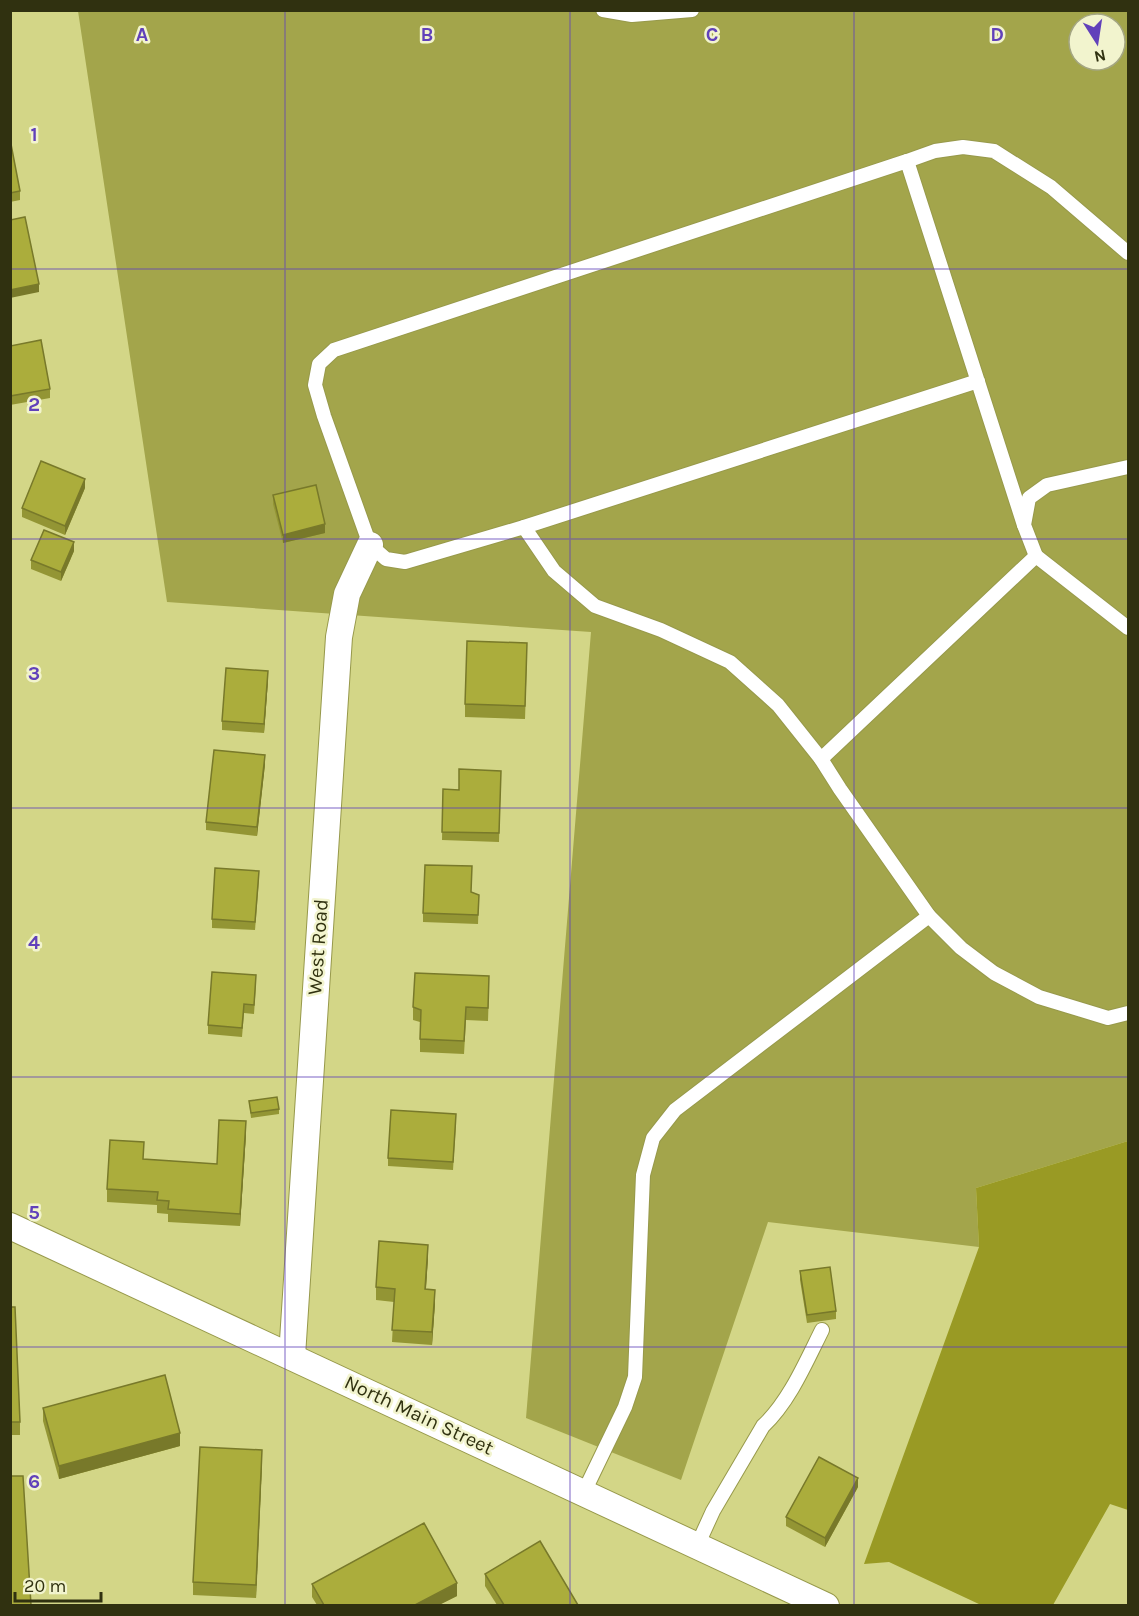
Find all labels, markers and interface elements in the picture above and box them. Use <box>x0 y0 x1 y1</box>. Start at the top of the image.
north arrow <box>1067 12 1127 72</box>
text: A <box>136 23 149 46</box>
text: B <box>421 23 433 46</box>
text: C <box>706 23 718 46</box>
text: D <box>990 23 1004 46</box>
text: N <box>1092 46 1108 67</box>
text: 1 <box>30 123 38 146</box>
text: 2 <box>28 393 40 416</box>
text: 3 <box>28 662 40 685</box>
street label: West Road <box>303 898 333 996</box>
text: 4 <box>28 931 40 954</box>
text: 5 <box>28 1201 40 1224</box>
street label: North Main Street <box>341 1370 498 1460</box>
text: 6 <box>28 1470 40 1493</box>
scale bar <box>15 1565 100 1603</box>
text: 20 m <box>24 1575 66 1597</box>

